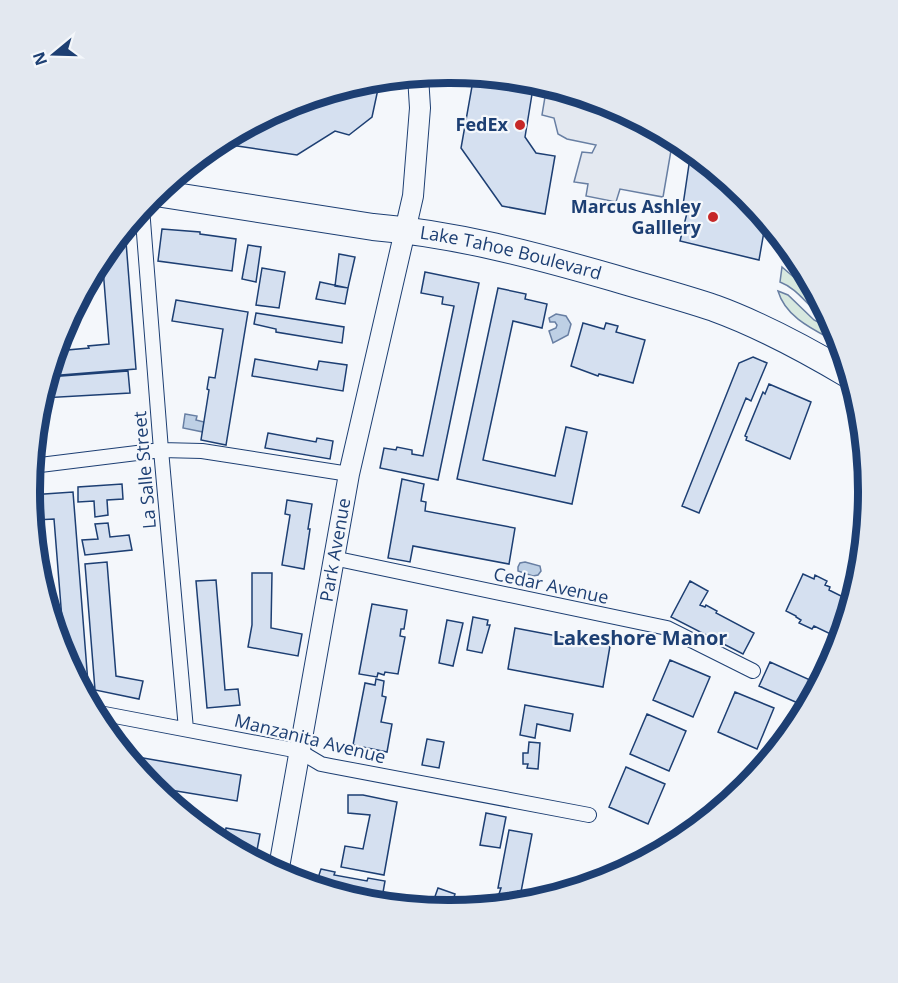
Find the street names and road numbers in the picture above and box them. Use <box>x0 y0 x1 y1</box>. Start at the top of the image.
street label: Lake Tahoe Boulevard <box>418 220 605 285</box>
street label: La Salle Street <box>127 410 161 530</box>
street label: Park Avenue <box>313 496 355 604</box>
street label: Cedar Avenue <box>491 561 611 609</box>
street label: Manzanita Avenue <box>232 708 388 768</box>

